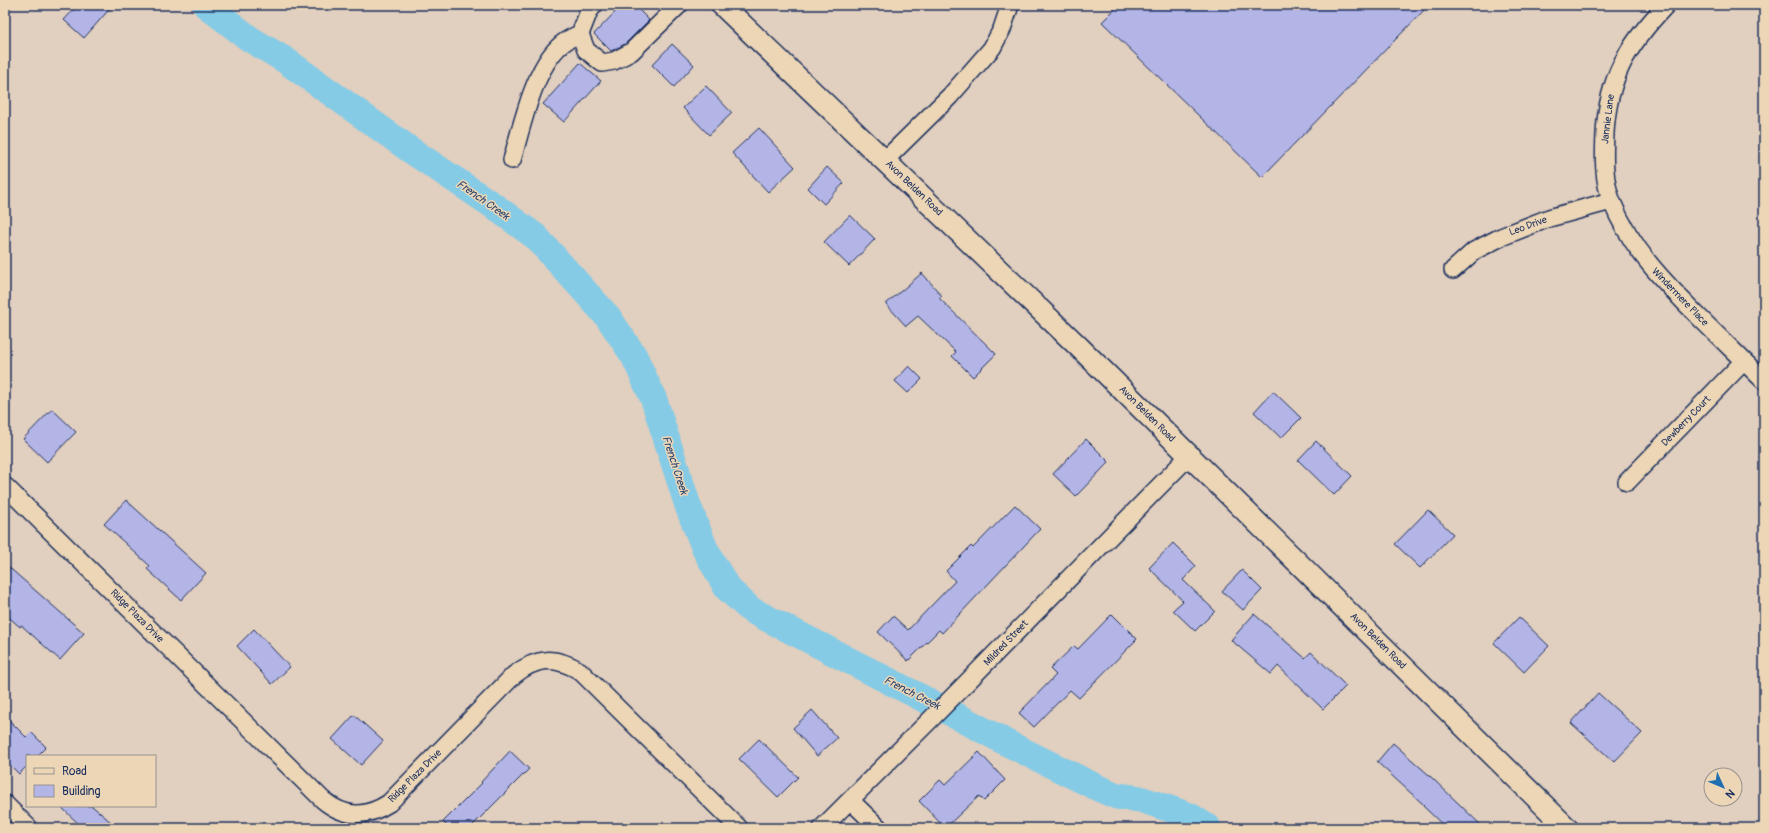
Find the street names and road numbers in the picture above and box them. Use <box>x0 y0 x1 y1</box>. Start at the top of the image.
street label: Jannie Lane <box>1599 93 1617 145</box>
street label: Avon Belden Road <box>883 158 945 218</box>
street label: Leo Drive <box>1507 214 1549 238</box>
street label: Windermere Place <box>1649 265 1711 329</box>
street label: Avon Belden Road <box>1116 383 1178 445</box>
street label: Dewberry Court <box>1659 393 1714 449</box>
street label: Ridge Plaza Drive <box>108 587 166 645</box>
street label: Avon Belden Road <box>1347 610 1409 672</box>
street label: Mildred Street <box>981 617 1031 668</box>
street label: Ridge Plaza Drive <box>386 747 444 805</box>

